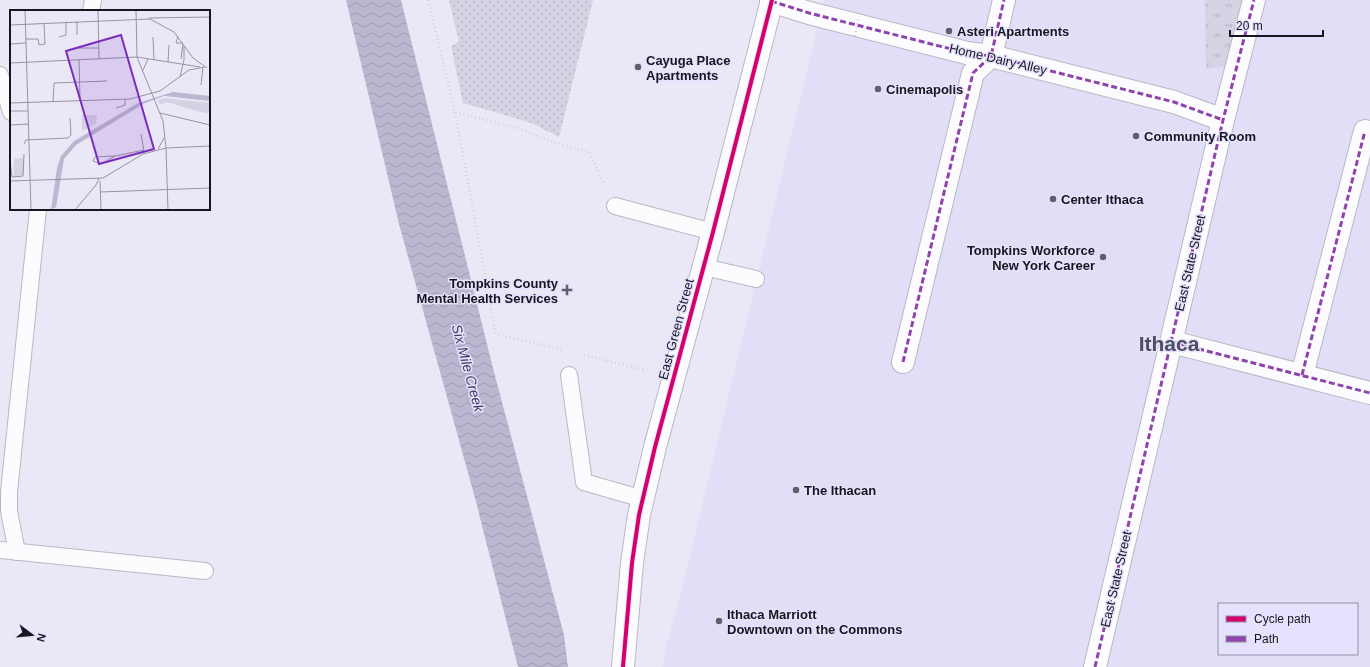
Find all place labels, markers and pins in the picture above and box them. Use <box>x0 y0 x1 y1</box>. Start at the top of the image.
place label: Asteri Apartments <box>957 24 1069 39</box>
marker: Asteri Apartments <box>944 26 954 36</box>
place label: Cayuga Place Apartments <box>646 53 731 83</box>
marker: Cayuga Place Apartments <box>633 62 643 72</box>
place label: Cinemapolis <box>886 82 963 97</box>
marker: Cinemapolis <box>873 84 883 94</box>
place label: Community Room <box>1144 129 1256 144</box>
marker: Community Room <box>1131 131 1141 141</box>
place label: Center Ithaca <box>1061 192 1144 207</box>
marker: Center Ithaca <box>1048 194 1058 204</box>
place label: Tompkins Workforce New York Career <box>967 243 1095 273</box>
marker: Tompkins Workforce New York Career <box>1098 252 1108 262</box>
place label: Tompkins County Mental Health Services <box>416 276 559 306</box>
marker: Tompkins County Mental Health Services <box>561 284 573 296</box>
place label: The Ithacan <box>804 483 876 498</box>
marker: The Ithacan <box>791 485 801 495</box>
place label: Ithaca Marriott Downtown on the Commons <box>727 607 902 637</box>
marker: Ithaca Marriott Downtown on the Commons <box>714 616 724 626</box>

